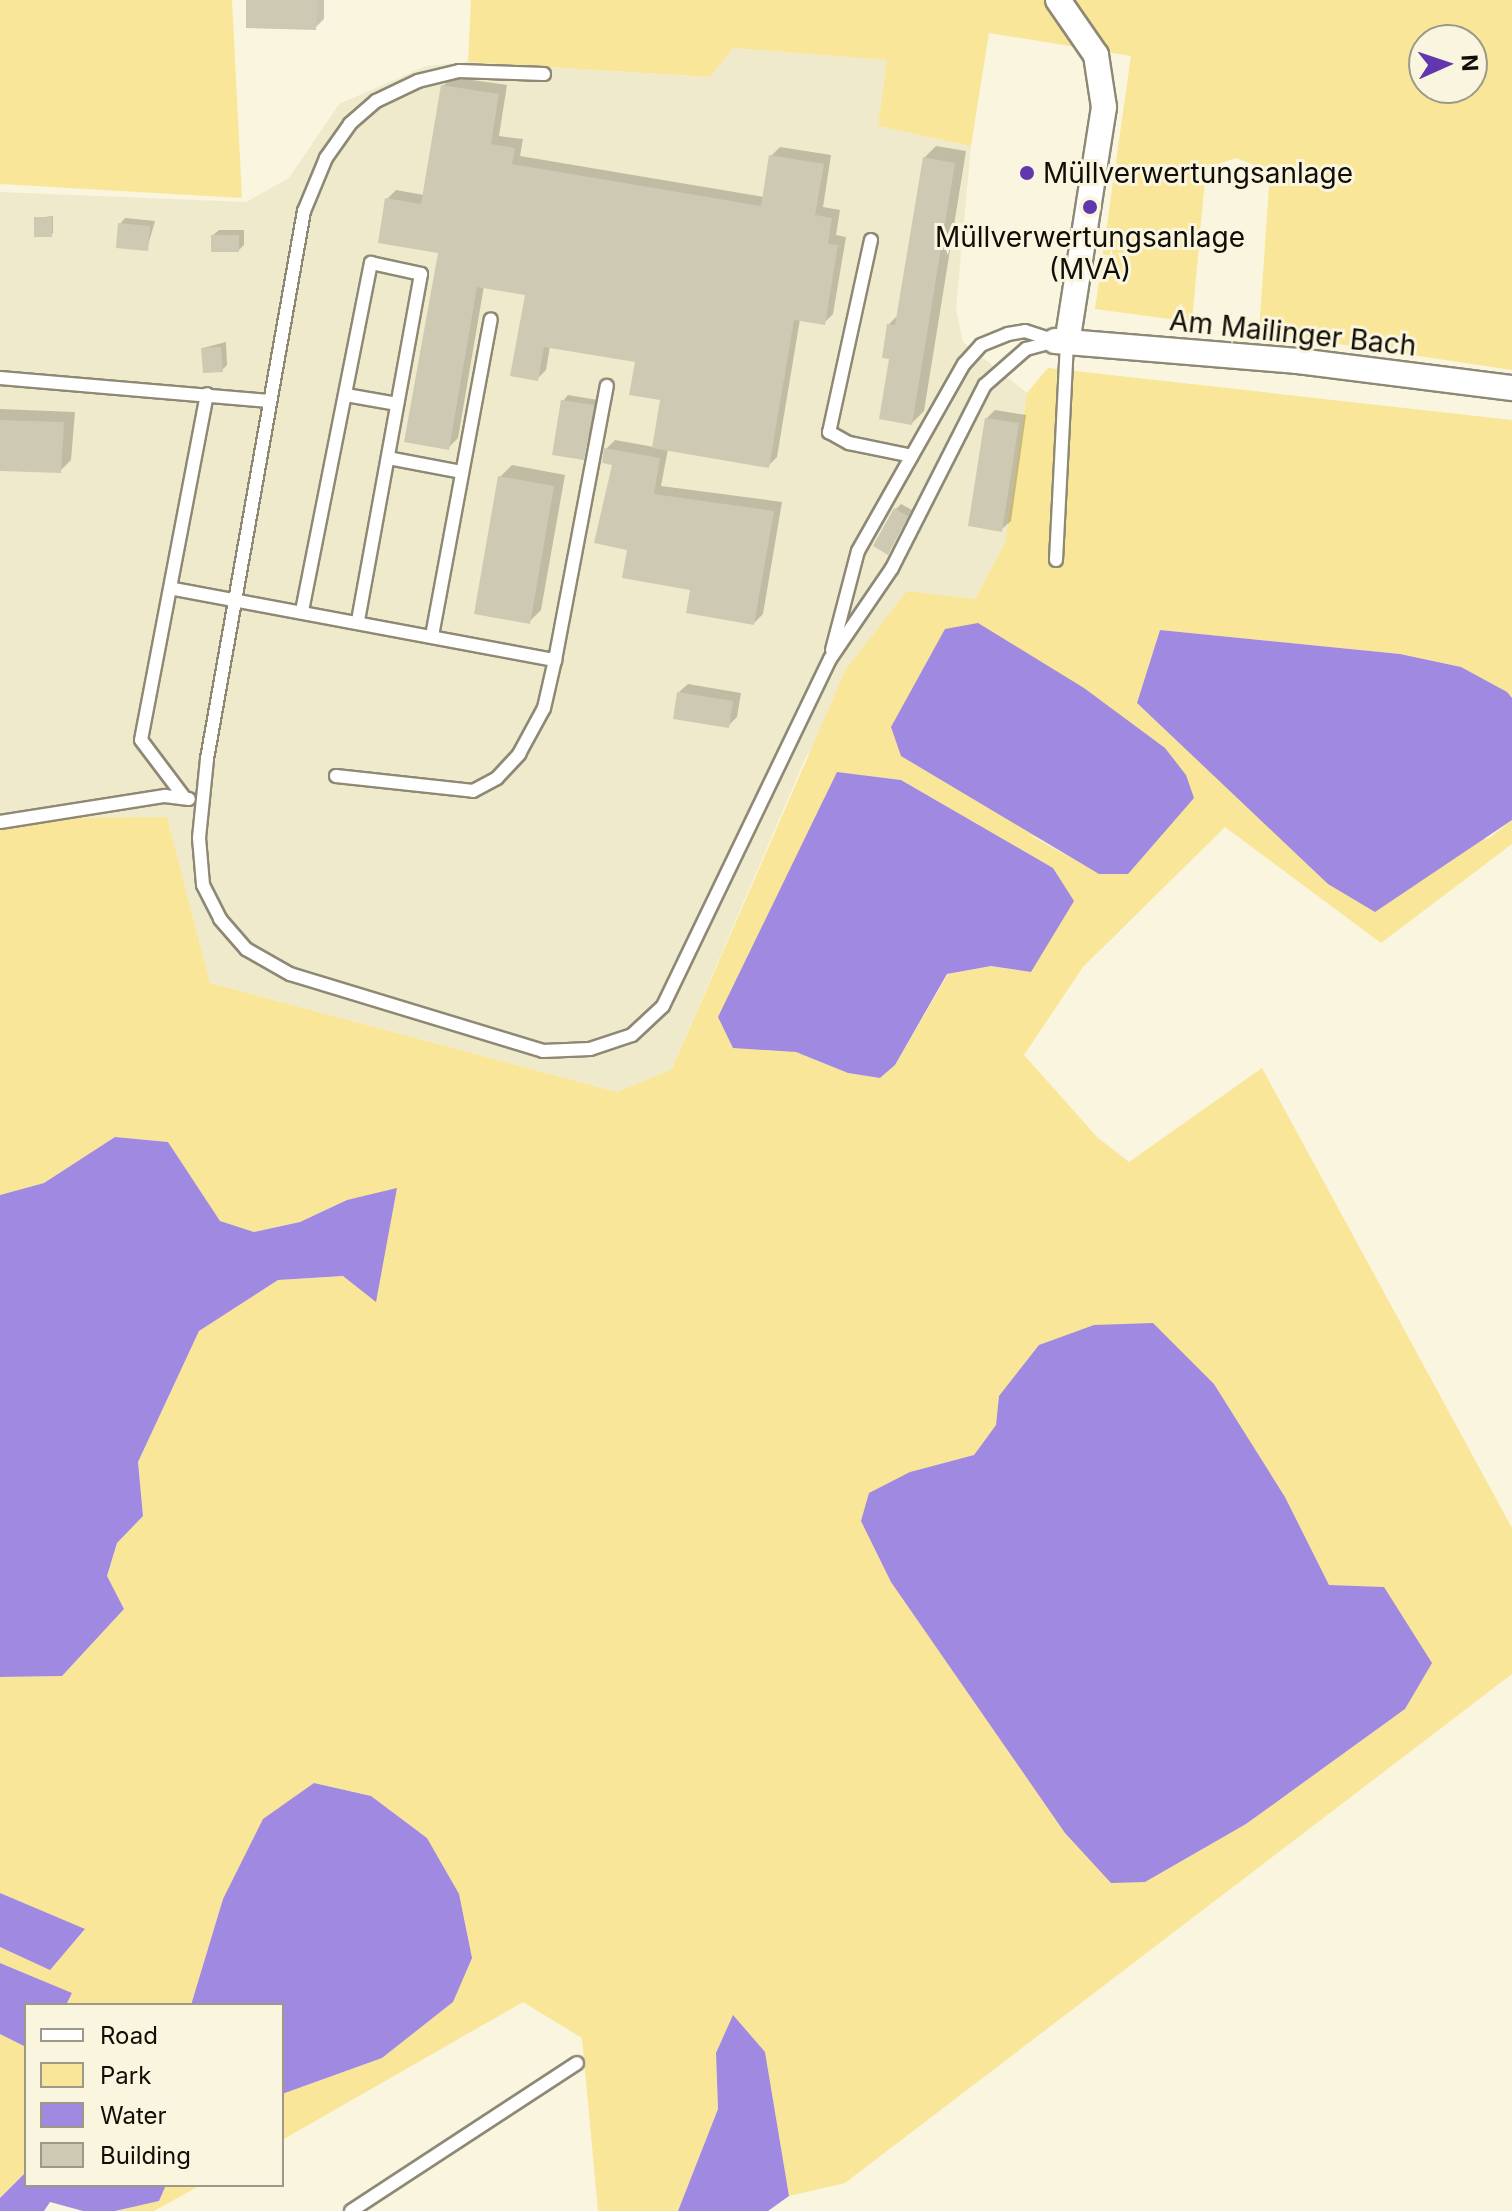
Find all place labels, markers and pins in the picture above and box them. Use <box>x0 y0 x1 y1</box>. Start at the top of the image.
place label: Müllverwertungsanlage <box>1043 156 1353 190</box>
marker: Müllverwertungsanlage <box>1018 164 1036 182</box>
marker: Müllverwertungsanlage (MVA) <box>1081 198 1099 216</box>
place label: Müllverwertungsanlage (MVA) <box>935 220 1245 286</box>

